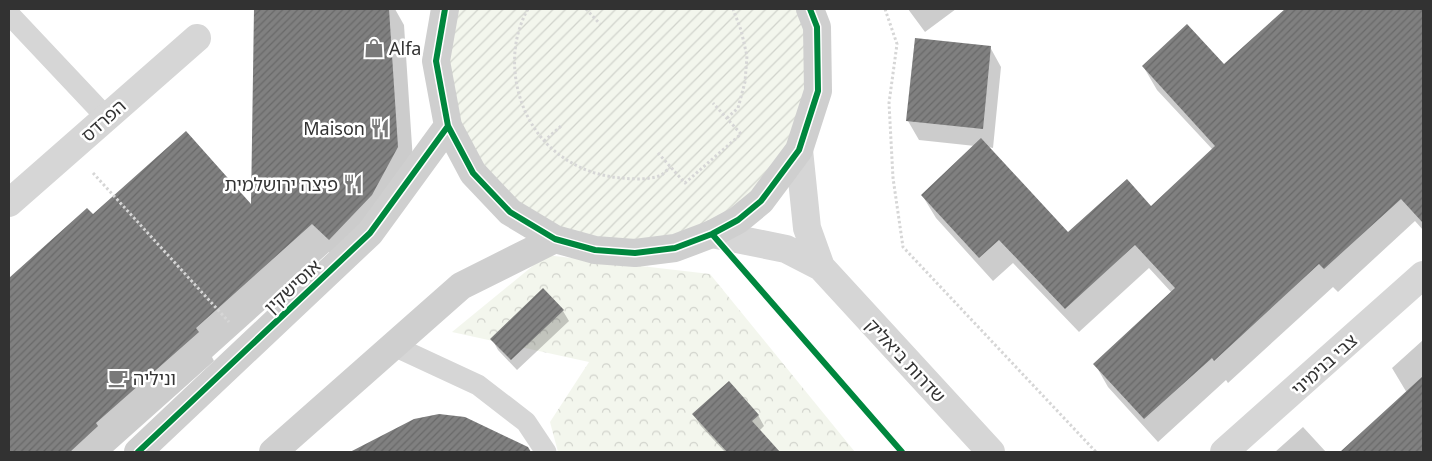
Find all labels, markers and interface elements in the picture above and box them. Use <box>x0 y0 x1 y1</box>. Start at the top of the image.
place label: Alfa <box>389 36 421 60</box>
shop icon: Alfa <box>363 37 385 59</box>
street label: הפרדס <box>76 94 130 146</box>
place label: Maison <box>303 116 365 140</box>
restaurant icon: Maison <box>369 117 391 139</box>
place label: פיצה ירושלמית <box>224 172 338 196</box>
restaurant icon: פיצה ירושלמית <box>342 173 364 195</box>
street label: אוסישקין <box>259 254 325 318</box>
street label: שדרות ביאליק <box>861 313 951 407</box>
street label: צבי בנימיני <box>1286 328 1362 400</box>
place label: וניליה <box>133 366 176 390</box>
cafe icon: וניליה <box>107 367 129 389</box>

